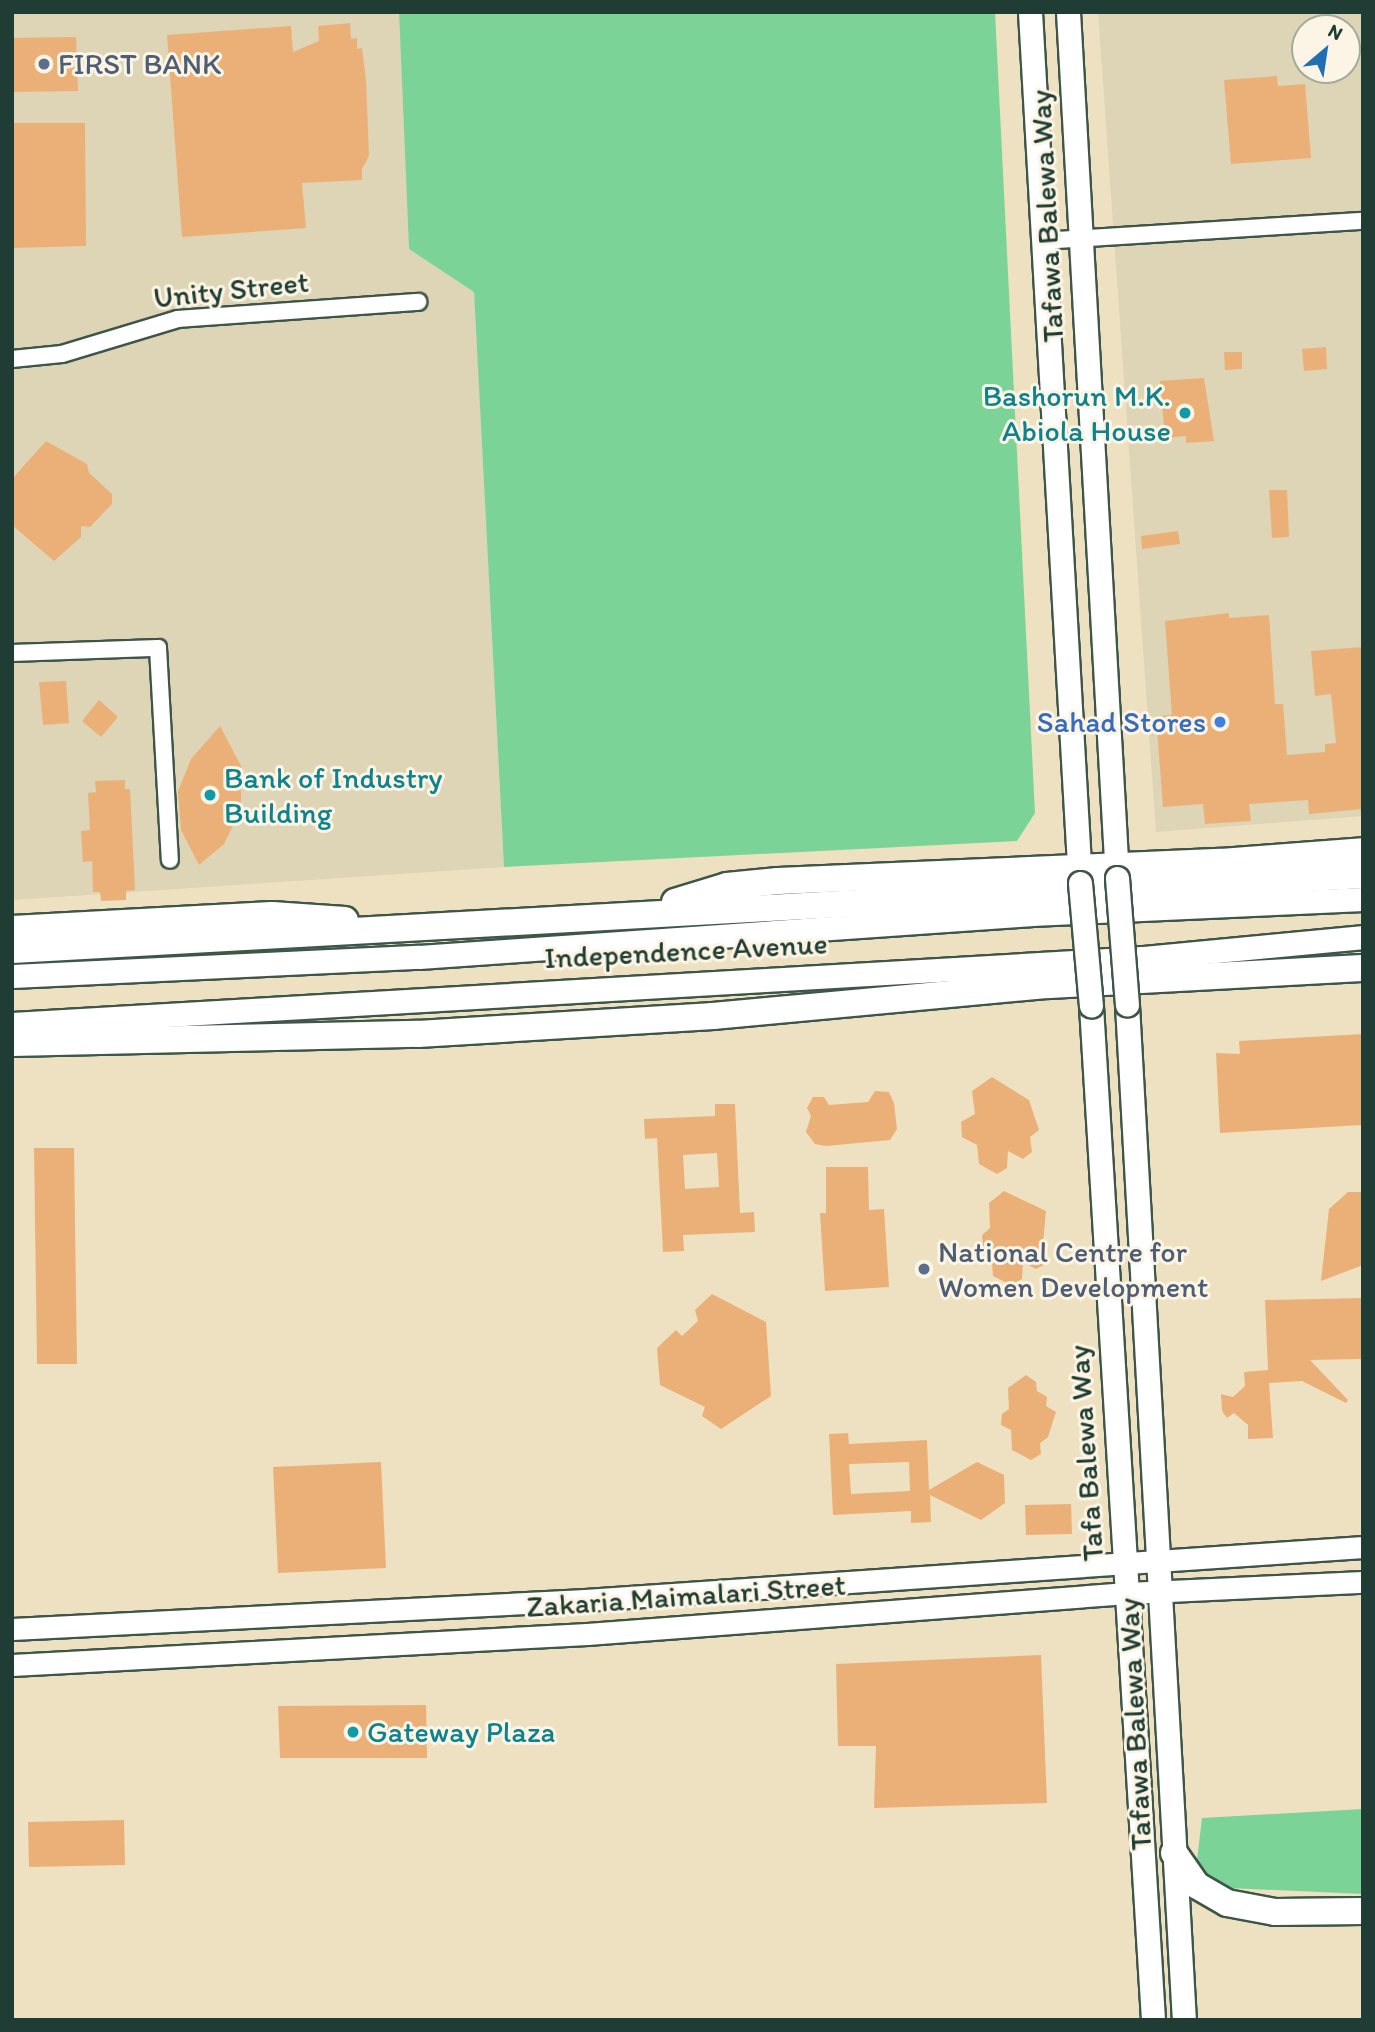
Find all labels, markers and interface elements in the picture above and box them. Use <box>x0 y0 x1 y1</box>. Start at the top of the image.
north arrow <box>1291 14 1361 84</box>
text: N <box>1324 19 1347 45</box>
place label: FIRST BANK <box>58 46 222 82</box>
marker: FIRST BANK <box>36 56 52 72</box>
street label: Tafawa Balewa Way <box>1022 89 1072 343</box>
street label: Unity Street <box>152 264 310 316</box>
place label: Bashorun M.K. Abiola House <box>983 378 1171 448</box>
marker: Bashorun M.K. Abiola House <box>1177 405 1193 421</box>
place label: Sahad Stores <box>1037 704 1206 740</box>
marker: Sahad Stores <box>1212 714 1228 730</box>
place label: Bank of Industry Building <box>224 760 442 830</box>
marker: Bank of Industry Building <box>202 787 218 803</box>
street label: Independence Avenue <box>544 926 828 976</box>
place label: National Centre for Women Development <box>938 1234 1209 1304</box>
marker: National Centre for Women Development <box>916 1261 932 1277</box>
street label: Tafa Balewa Way <box>1060 1344 1112 1562</box>
street label: Zakaria Maimalari Street <box>524 1567 848 1625</box>
street label: Tafawa Balewa Way <box>1110 1597 1160 1851</box>
place label: Gateway Plaza <box>367 1714 555 1750</box>
marker: Gateway Plaza <box>345 1724 361 1740</box>

